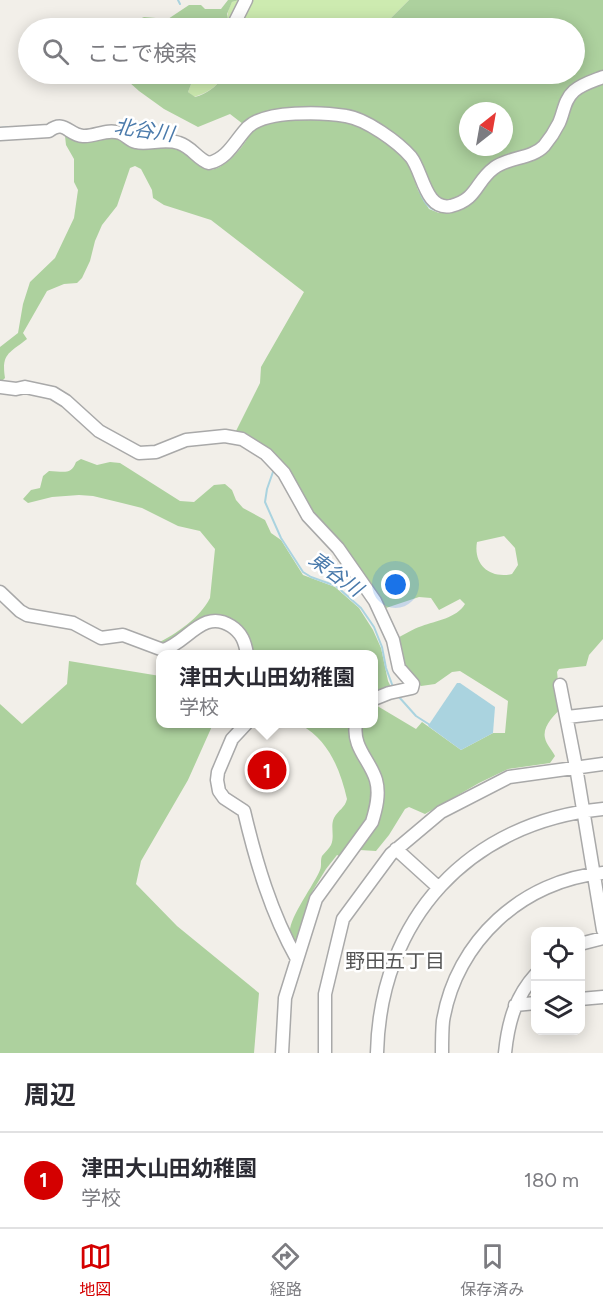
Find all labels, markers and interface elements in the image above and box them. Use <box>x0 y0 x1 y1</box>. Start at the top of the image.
search box <box>18 18 585 84</box>
icon: search <box>39 35 72 68</box>
text: ここで検索 <box>87 40 197 67</box>
north arrow <box>459 102 513 156</box>
water label: 北谷川 <box>113 114 177 146</box>
water label: 東谷川 <box>305 547 369 603</box>
your location <box>381 570 410 599</box>
popup <box>156 650 378 728</box>
text: 津田大山田幼稚園 <box>179 664 355 691</box>
text: 学校 <box>179 695 219 719</box>
pin: 1 <box>248 748 286 792</box>
map controls <box>531 927 585 1035</box>
button: locate <box>531 927 585 981</box>
district label: 野田五丁目 <box>345 949 445 973</box>
button: layers <box>531 981 585 1035</box>
text: 周辺 <box>24 1079 76 1111</box>
text: 津田大山田幼稚園 <box>81 1155 257 1182</box>
text: 1 <box>39 1168 48 1192</box>
text: 180 m <box>524 1168 579 1192</box>
text: 学校 <box>81 1186 121 1210</box>
tab: 地図 <box>79 1240 112 1300</box>
tab: 経路 <box>269 1240 302 1300</box>
tab: 保存済み <box>460 1240 524 1300</box>

